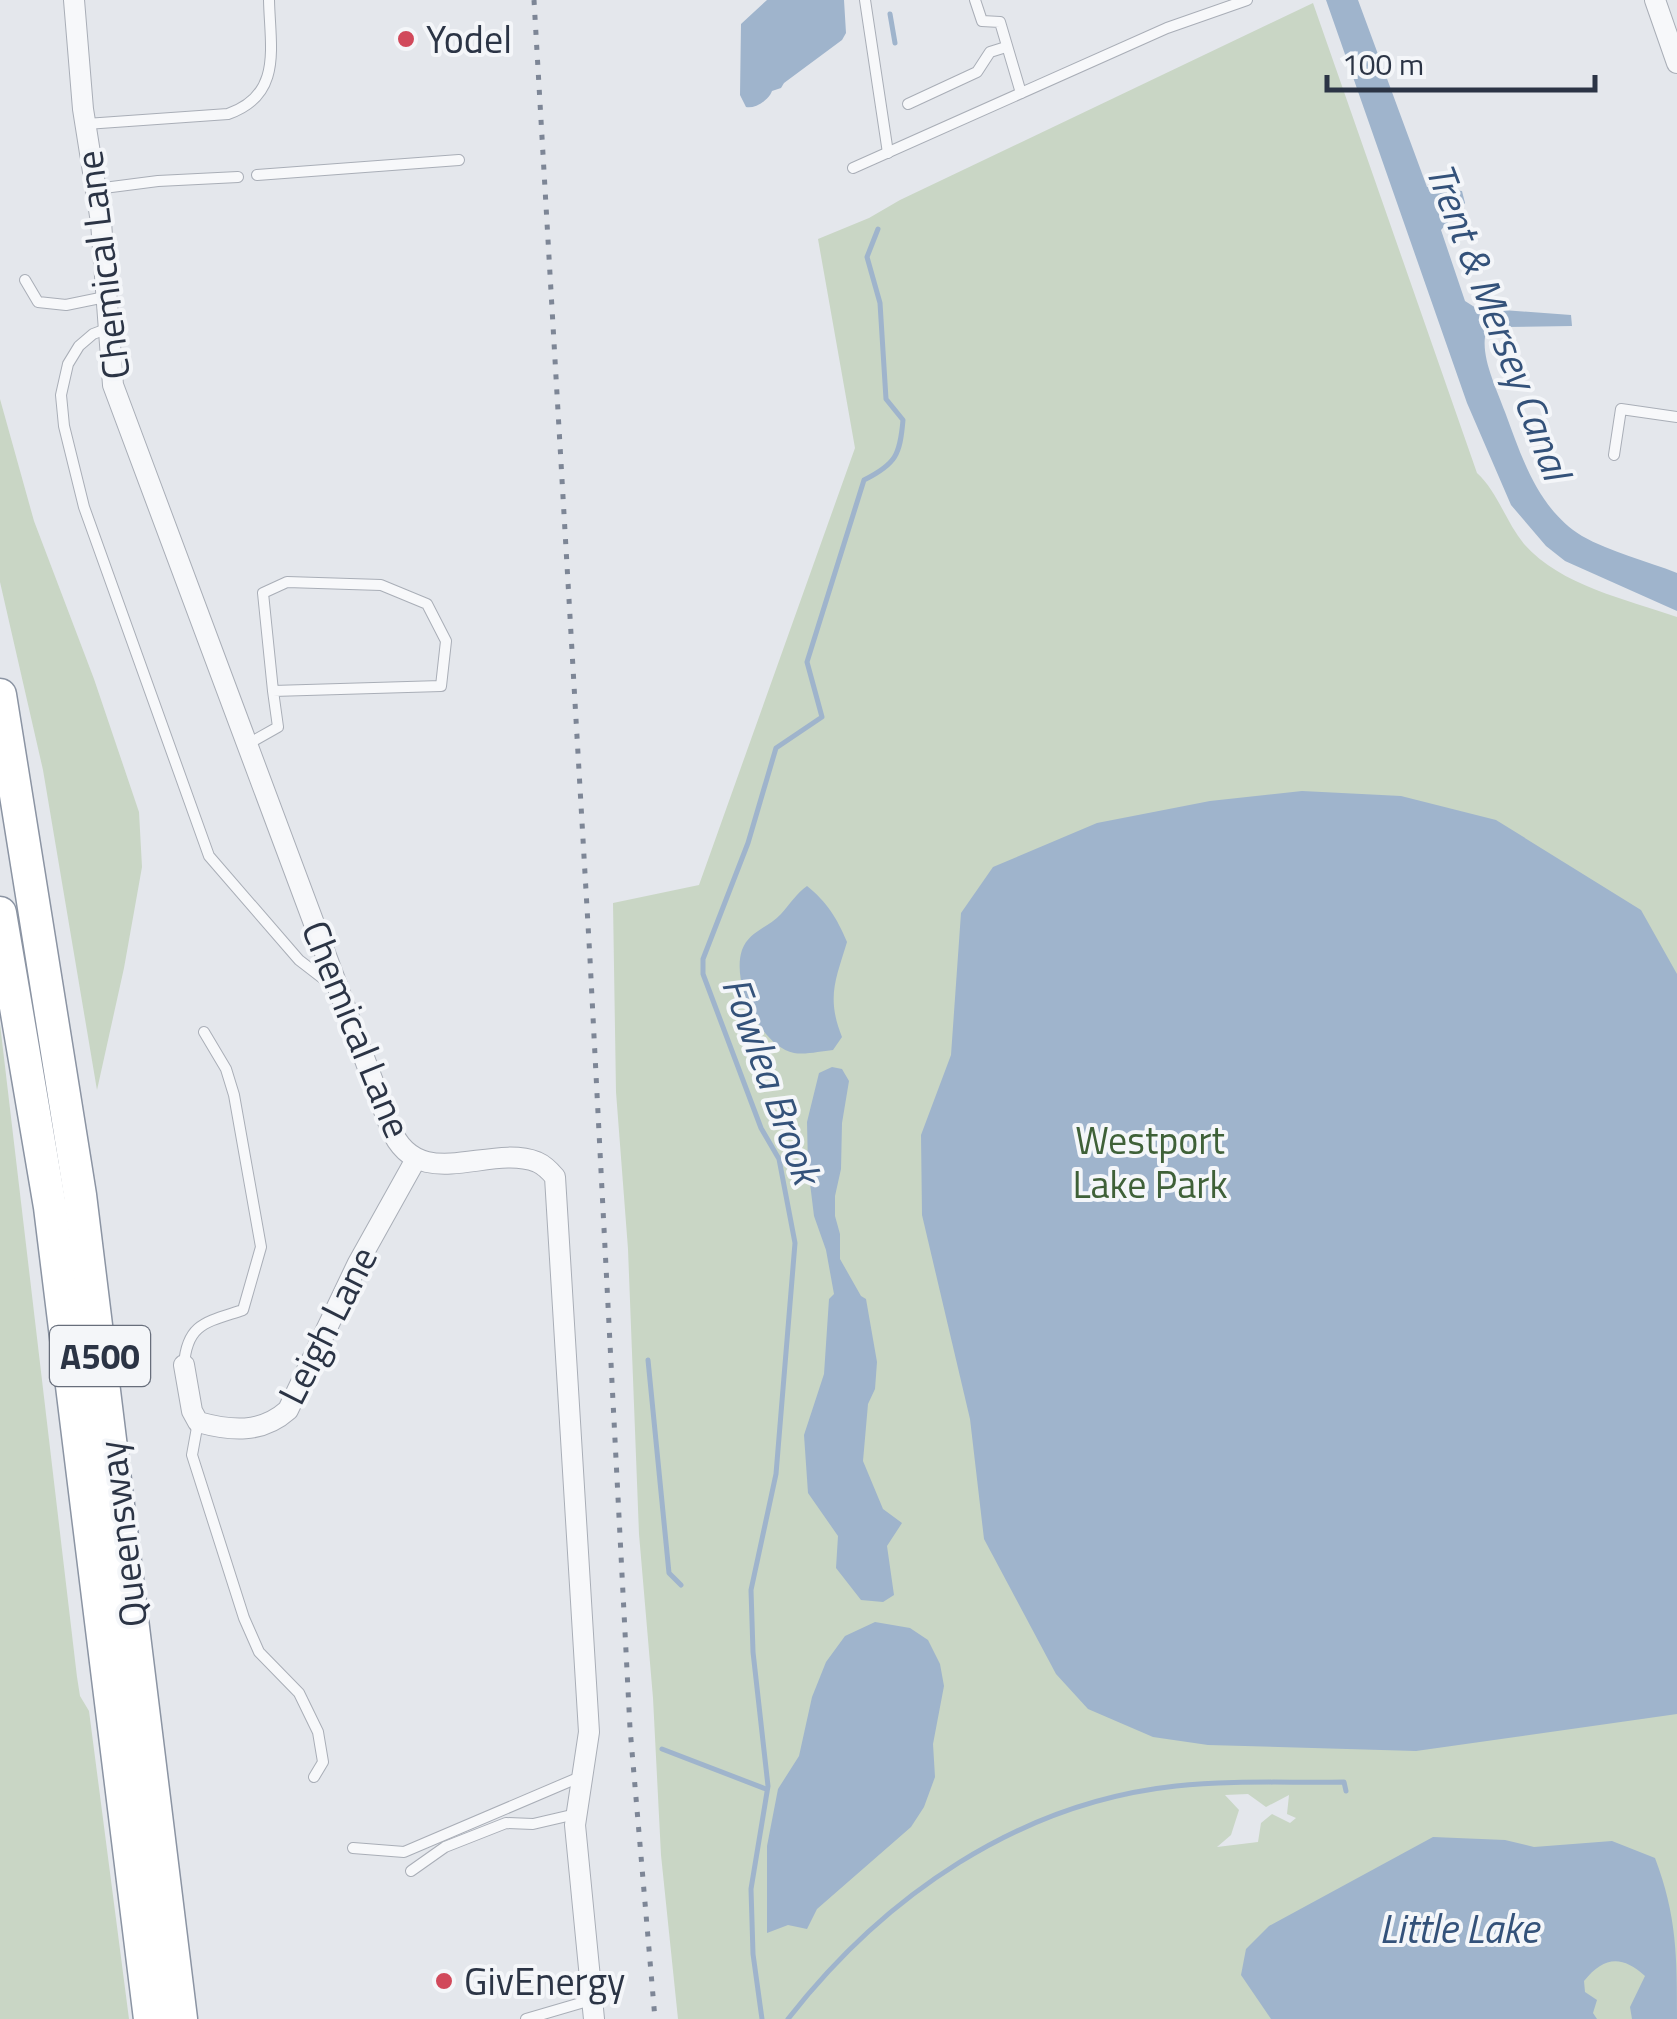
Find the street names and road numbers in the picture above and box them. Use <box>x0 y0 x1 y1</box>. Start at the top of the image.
street label: Chemical Lane <box>59 147 145 383</box>
street label: Chemical Lane <box>287 912 427 1146</box>
street label: Leigh Lane <box>262 1236 392 1414</box>
road number: A500 <box>50 1326 150 1386</box>
street label: Queensway <box>82 1437 162 1631</box>

